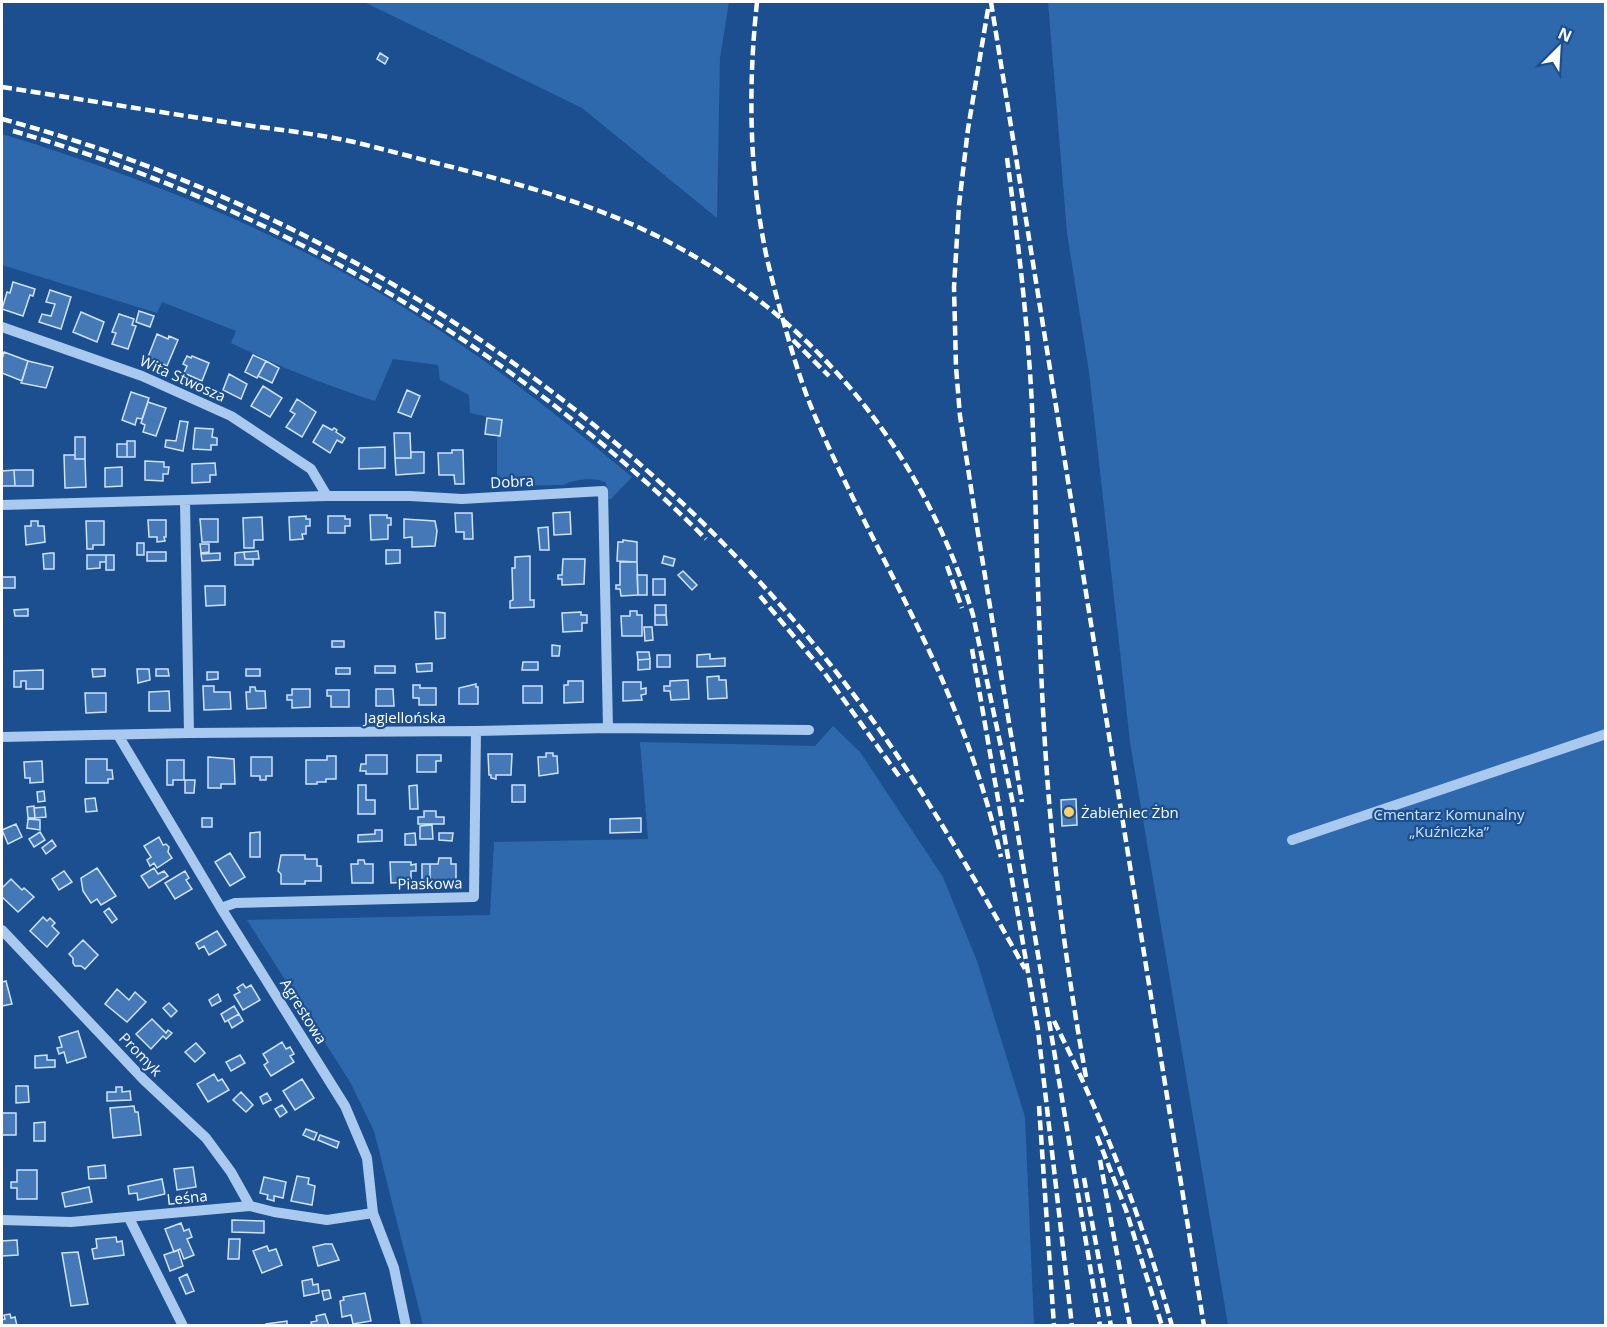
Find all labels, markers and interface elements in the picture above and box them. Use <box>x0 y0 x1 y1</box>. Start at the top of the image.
north arrow <box>1529 18 1589 78</box>
text: N <box>1555 22 1576 47</box>
street label: Wita Stwosza <box>137 350 229 406</box>
street label: Dobra <box>490 470 534 492</box>
street label: Jagiellońska <box>362 707 446 727</box>
place label: Żabieniec Żbn <box>1081 802 1179 822</box>
park label: Cmentarz Komunalny „Kuźniczka” <box>1373 804 1525 841</box>
marker: Żabieniec Żbn <box>1062 805 1076 819</box>
street label: Piaskowa <box>397 872 463 894</box>
street label: Agrestowa <box>276 974 332 1048</box>
street label: Promyk <box>115 1028 167 1080</box>
street label: Leśna <box>166 1185 208 1209</box>

